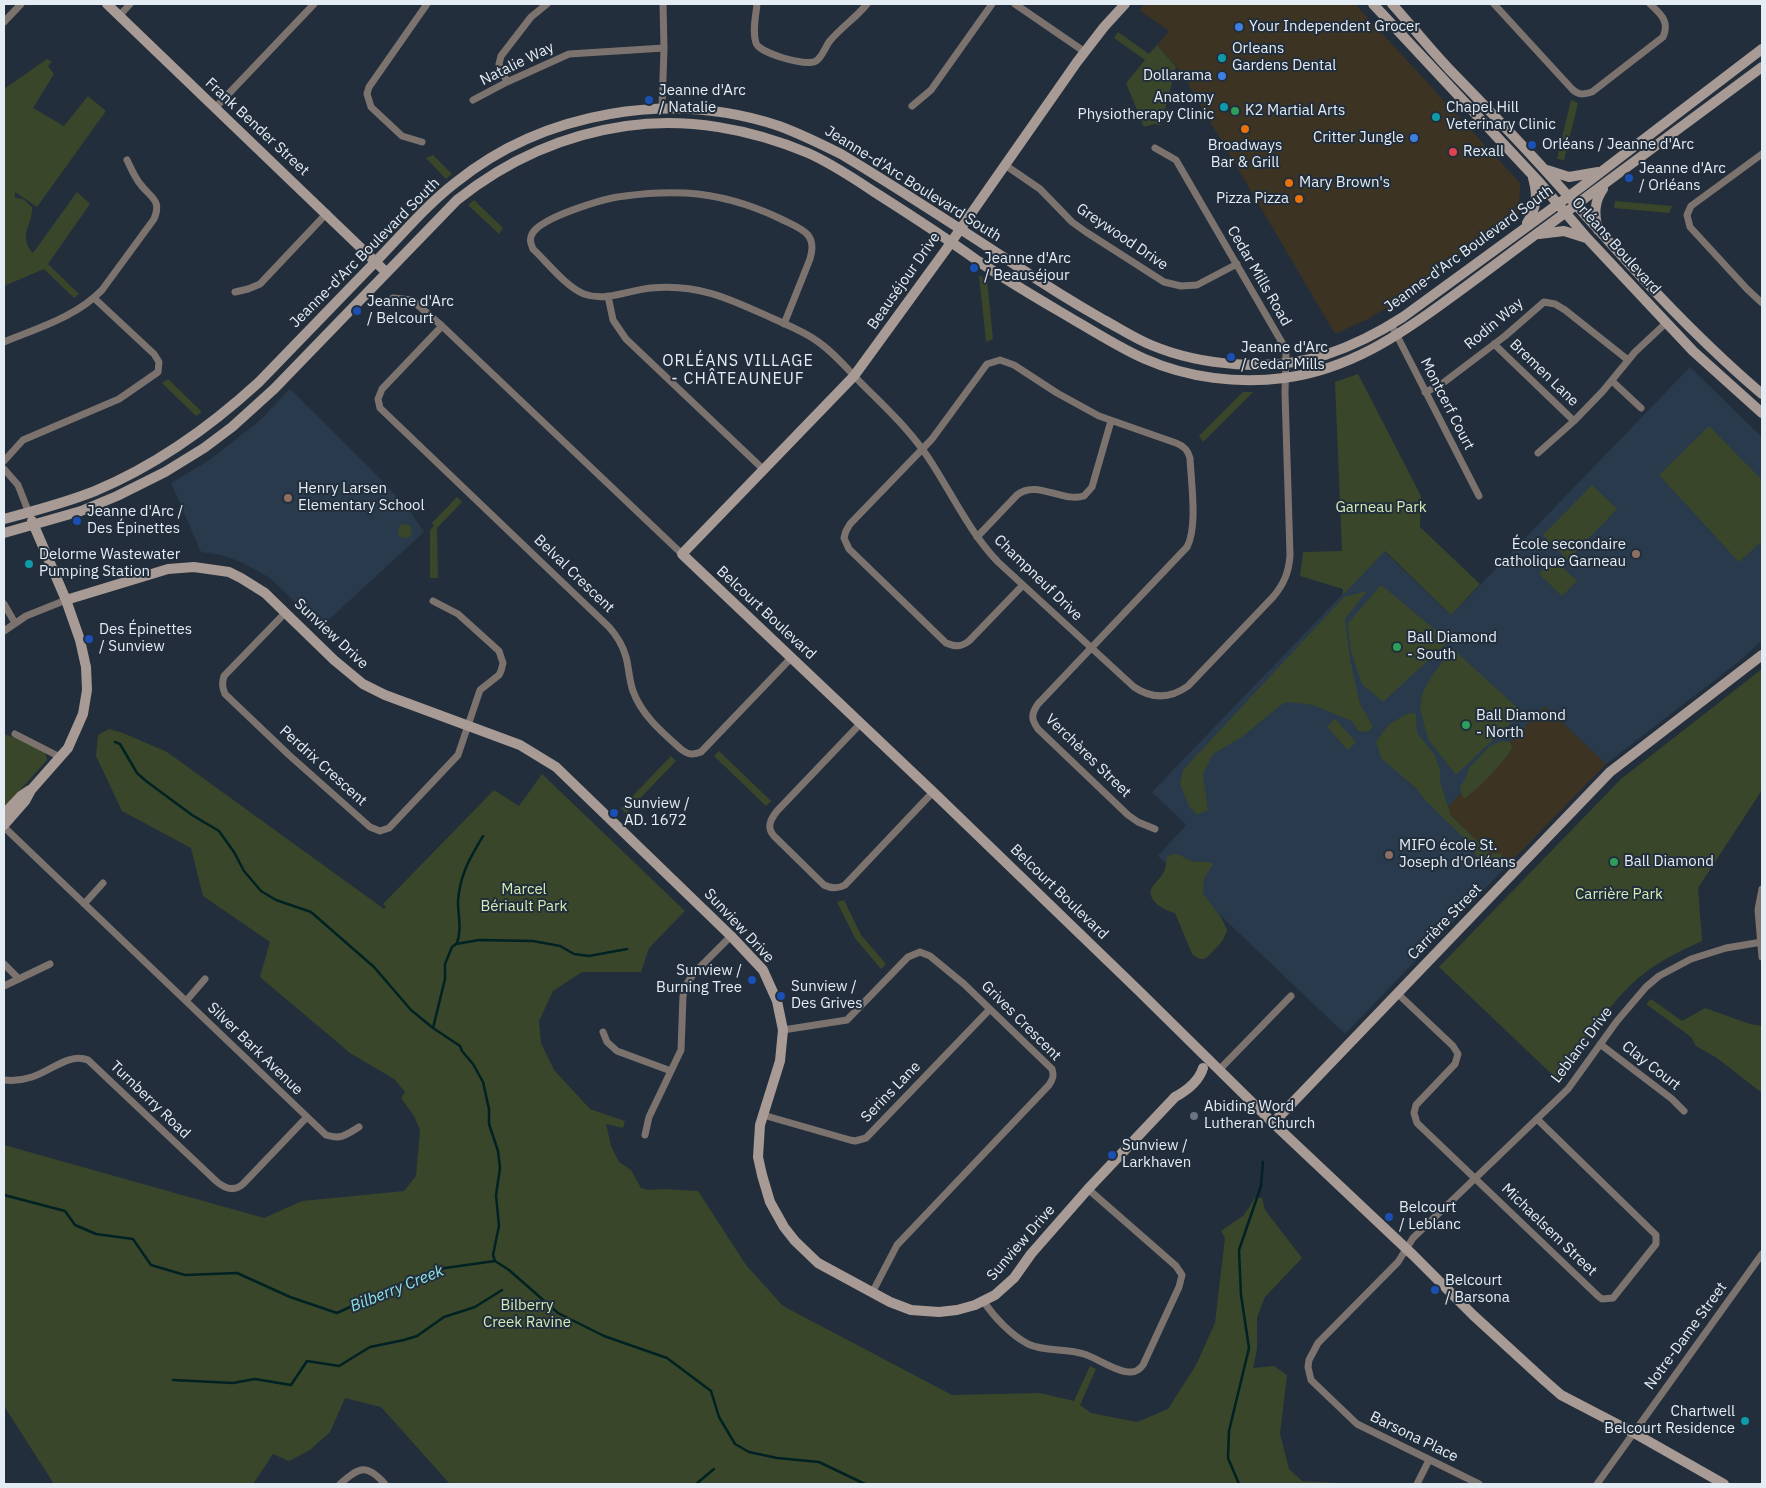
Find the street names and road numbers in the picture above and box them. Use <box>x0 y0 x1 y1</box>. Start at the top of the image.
street label: Natalie Way <box>477 38 557 90</box>
street label: Frank Bender Street <box>201 74 313 180</box>
street label: Jeanne-d'Arc Boulevard South <box>822 122 1004 246</box>
street label: Jeanne-d'Arc Boulevard South <box>286 174 444 332</box>
street label: Jeanne-d'Arc Boulevard South <box>1381 182 1557 316</box>
street label: Orléans Boulevard <box>1568 194 1664 298</box>
street label: Greywood Drive <box>1073 200 1171 274</box>
street label: Cedar Mills Road <box>1223 223 1295 329</box>
street label: Beauséjour Drive <box>864 229 944 333</box>
street label: Rodin Way <box>1461 294 1527 354</box>
street label: Bremen Lane <box>1506 336 1582 410</box>
street label: Montcerf Court <box>1416 355 1478 453</box>
street label: Belval Crescent <box>530 531 618 617</box>
street label: Champneuf Drive <box>990 531 1086 625</box>
street label: Belcourt Boulevard <box>713 562 819 664</box>
street label: Sunview Drive <box>290 595 372 673</box>
street label: Verchères Street <box>1041 711 1135 801</box>
street label: Perdrix Crescent <box>276 722 370 810</box>
street label: Belcourt Boulevard <box>1006 841 1112 943</box>
street label: Carrière Street <box>1404 880 1486 964</box>
street label: Sunview Drive <box>700 885 778 967</box>
street label: Grives Crescent <box>977 977 1065 1065</box>
street label: Silver Bark Avenue <box>204 999 306 1099</box>
street label: Leblanc Drive <box>1547 1003 1617 1087</box>
street label: Clay Court <box>1618 1038 1684 1094</box>
street label: Turnberry Road <box>106 1057 194 1143</box>
street label: Serins Lane <box>857 1058 925 1126</box>
street label: Michaelsem Street <box>1498 1180 1600 1280</box>
street label: Sunview Drive <box>983 1201 1059 1285</box>
street label: Notre-Dame Street <box>1641 1279 1731 1393</box>
street label: Barsona Place <box>1367 1408 1461 1466</box>

